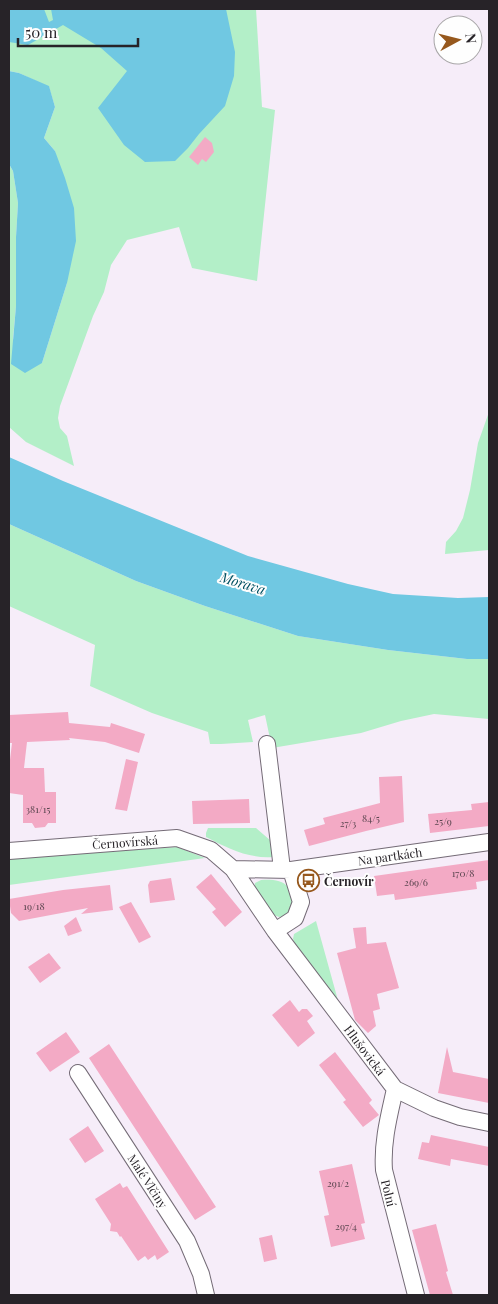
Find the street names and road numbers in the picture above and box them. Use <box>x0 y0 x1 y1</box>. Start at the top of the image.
street label: Černovírská <box>92 832 158 852</box>
street label: Na partkách <box>357 844 423 868</box>
street label: Hlušovická <box>341 1022 389 1078</box>
street label: Malé Vlčiny <box>125 1151 171 1211</box>
street label: Polní <box>378 1178 400 1209</box>

